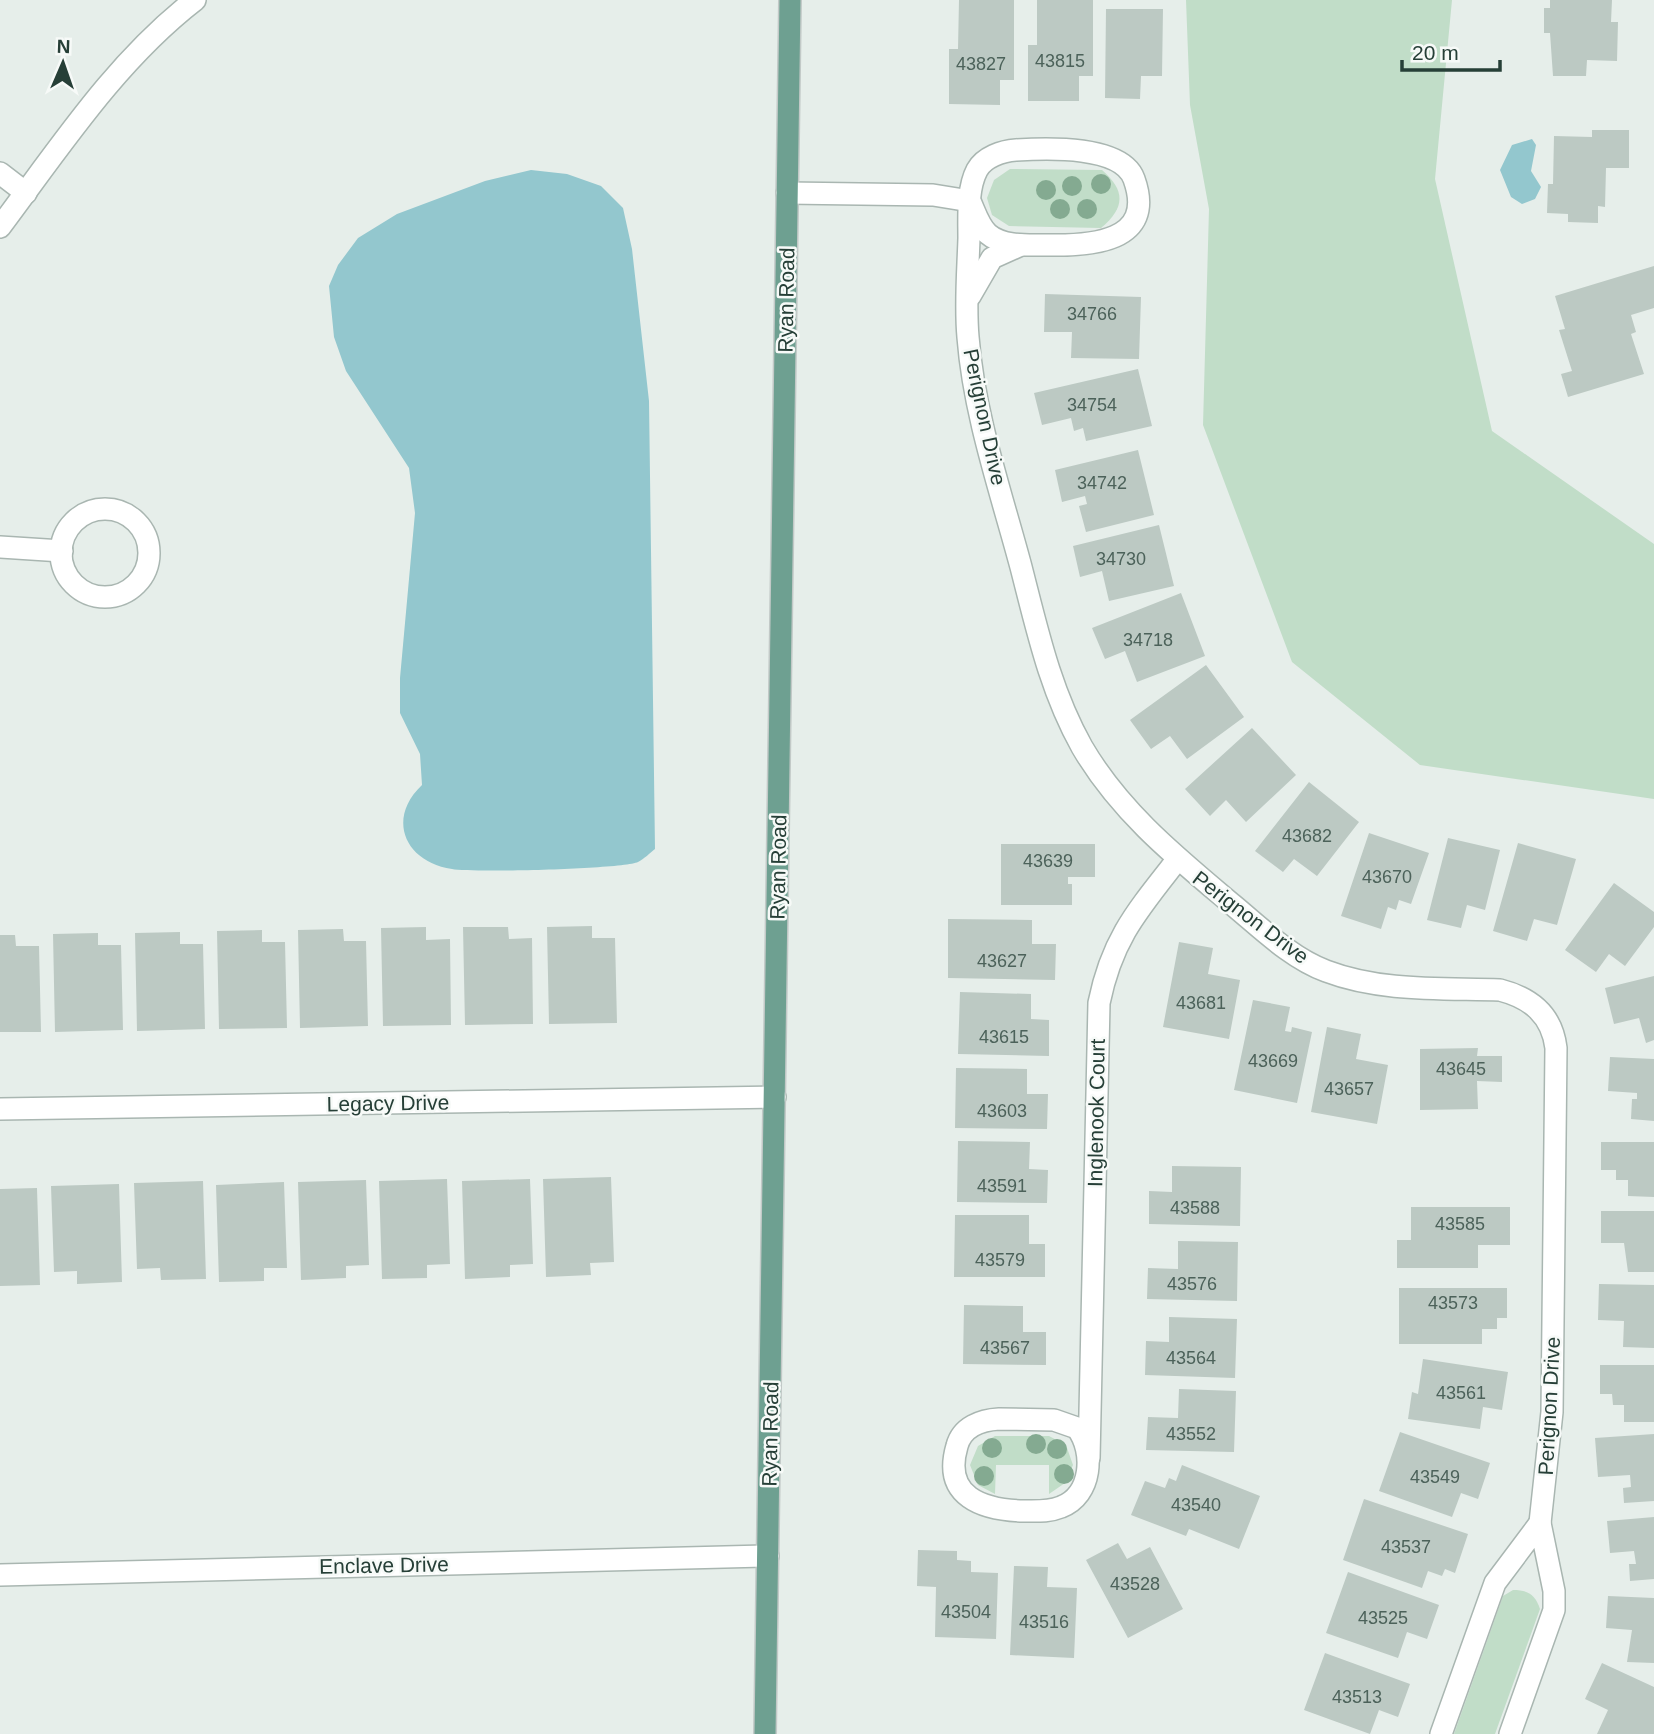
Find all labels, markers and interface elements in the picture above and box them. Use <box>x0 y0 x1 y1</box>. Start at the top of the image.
north arrow <box>28 28 98 98</box>
scale bar <box>1402 28 1500 72</box>
text: N <box>56 36 71 57</box>
text: 20 m <box>1412 41 1459 64</box>
house number: 43815 <box>1035 51 1085 71</box>
house number: 43827 <box>956 54 1006 74</box>
street label: Ryan Road <box>774 247 798 353</box>
house number: 34766 <box>1067 304 1117 324</box>
street label: Perignon Drive <box>959 347 1011 487</box>
house number: 34754 <box>1067 395 1117 415</box>
house number: 34742 <box>1077 473 1127 493</box>
house number: 34730 <box>1096 549 1146 569</box>
house number: 34718 <box>1123 630 1173 650</box>
street label: Ryan Road <box>766 814 790 920</box>
house number: 43682 <box>1282 826 1332 846</box>
house number: 43639 <box>1023 851 1073 871</box>
street label: Perignon Drive <box>1189 866 1313 968</box>
house number: 43670 <box>1362 867 1412 887</box>
house number: 43627 <box>977 951 1027 971</box>
house number: 43681 <box>1176 993 1226 1013</box>
house number: 43615 <box>979 1027 1029 1047</box>
street label: Inglenook Court <box>1083 1039 1109 1187</box>
house number: 43669 <box>1248 1051 1298 1071</box>
house number: 43645 <box>1436 1059 1486 1079</box>
house number: 43657 <box>1324 1079 1374 1099</box>
street label: Legacy Drive <box>327 1090 449 1116</box>
house number: 43603 <box>977 1101 1027 1121</box>
house number: 43591 <box>977 1176 1027 1196</box>
house number: 43588 <box>1170 1198 1220 1218</box>
house number: 43585 <box>1435 1214 1485 1234</box>
house number: 43579 <box>975 1250 1025 1270</box>
house number: 43576 <box>1167 1274 1217 1294</box>
house number: 43573 <box>1428 1293 1478 1313</box>
street label: Perignon Drive <box>1534 1336 1564 1476</box>
house number: 43567 <box>980 1338 1030 1358</box>
house number: 43564 <box>1166 1348 1216 1368</box>
street label: Ryan Road <box>758 1381 782 1487</box>
house number: 43561 <box>1436 1383 1486 1403</box>
house number: 43552 <box>1166 1424 1216 1444</box>
house number: 43549 <box>1410 1467 1460 1487</box>
house number: 43540 <box>1171 1495 1221 1515</box>
house number: 43537 <box>1381 1537 1431 1557</box>
street label: Enclave Drive <box>319 1552 449 1578</box>
house number: 43528 <box>1110 1574 1160 1594</box>
house number: 43504 <box>941 1602 991 1622</box>
house number: 43525 <box>1358 1608 1408 1628</box>
house number: 43516 <box>1019 1612 1069 1632</box>
house number: 43513 <box>1332 1687 1382 1707</box>

